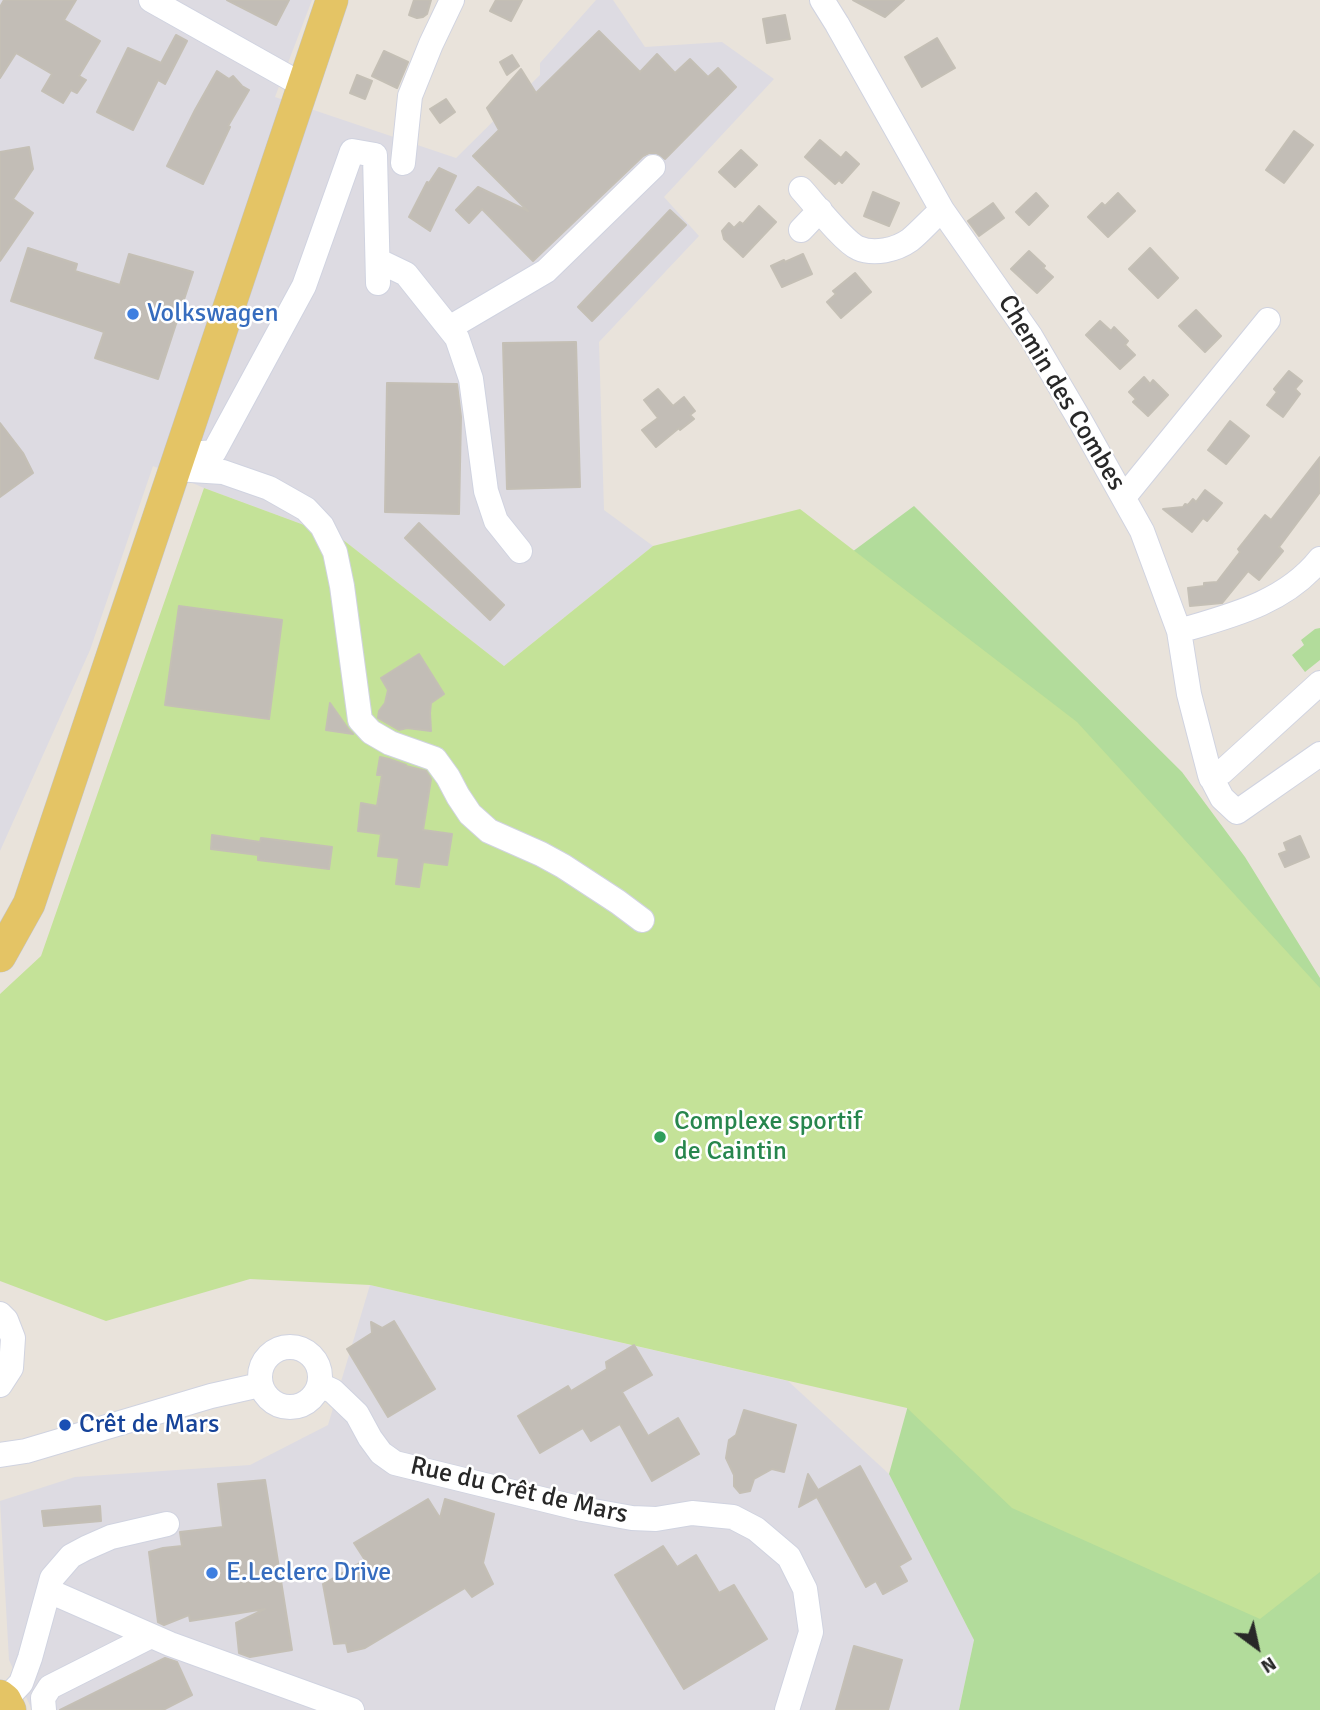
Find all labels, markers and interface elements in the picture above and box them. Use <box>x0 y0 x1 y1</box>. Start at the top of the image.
street label: Chemin des Combes <box>990 290 1132 496</box>
place label: Volkswagen <box>147 298 279 330</box>
marker: Volkswagen <box>125 306 141 322</box>
place label: Complexe sportif de Caintin <box>674 1106 862 1168</box>
marker: Complexe sportif de Caintin <box>652 1129 668 1145</box>
place label: Crêt de Mars <box>79 1409 219 1441</box>
marker: Crêt de Mars <box>57 1417 73 1433</box>
street label: Rue du Crêt de Mars <box>407 1451 631 1531</box>
place label: E.Leclerc Drive <box>226 1557 391 1589</box>
marker: E.Leclerc Drive <box>204 1565 220 1581</box>
north arrow <box>1222 1612 1292 1682</box>
text: N <box>1256 1651 1281 1678</box>

